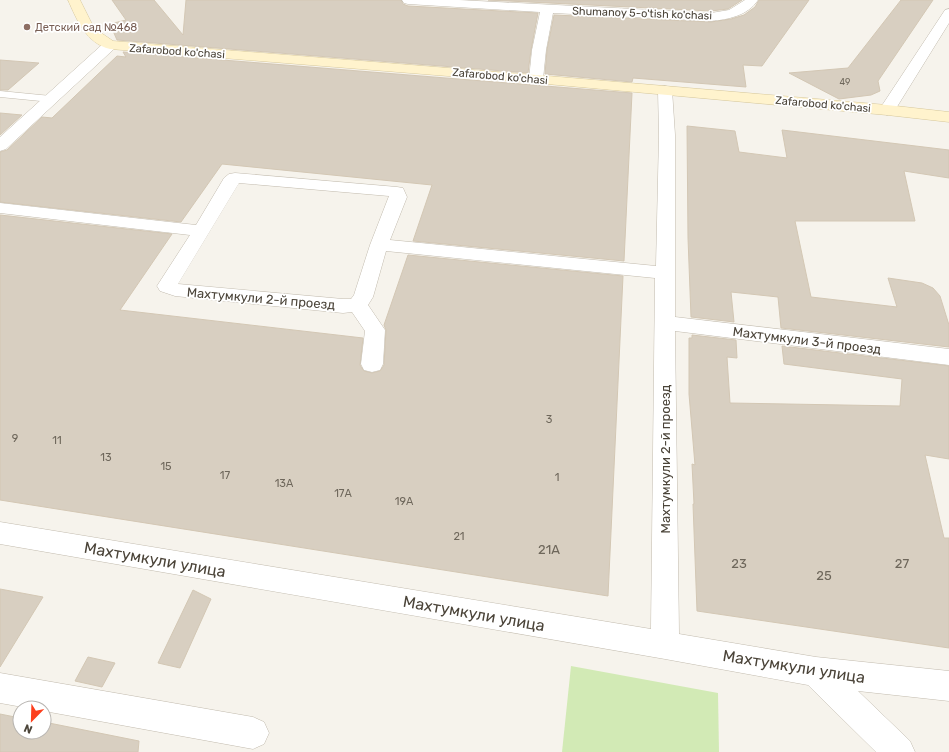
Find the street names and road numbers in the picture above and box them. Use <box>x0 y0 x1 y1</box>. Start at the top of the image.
street label: Shumanoy 5-o'tish ko'chasi <box>572 5 712 22</box>
street label: Zafarobod ko'chasi <box>129 42 225 61</box>
street label: Zafarobod ko'chasi <box>452 66 548 87</box>
street label: Zafarobod ko'chasi <box>775 94 871 115</box>
street label: Махтумкули 2-й проезд <box>186 285 336 312</box>
street label: Махтумкули 3-й проезд <box>732 324 882 357</box>
street label: Махтумкули 2-й проезд <box>658 384 673 533</box>
street label: Махтумкули улица <box>82 538 227 581</box>
street label: Махтумкули улица <box>401 592 546 635</box>
street label: Махтумкули улица <box>721 646 866 687</box>

